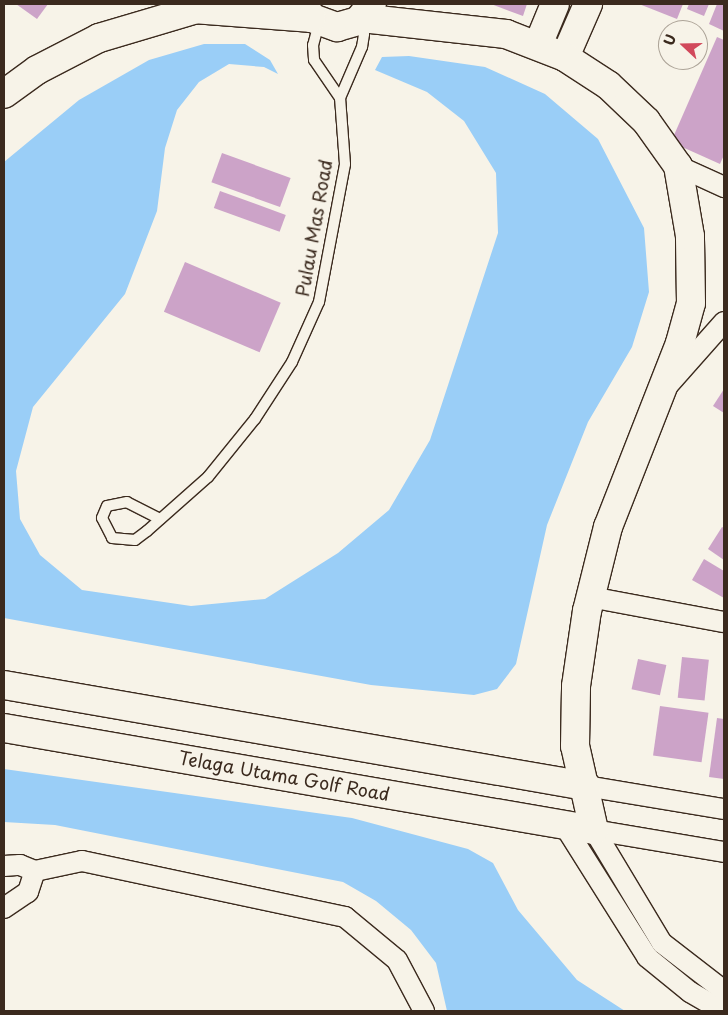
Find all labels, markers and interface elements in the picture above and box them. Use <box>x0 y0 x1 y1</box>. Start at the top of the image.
north arrow <box>658 20 708 70</box>
text: U <box>658 31 681 49</box>
street label: Pulau Mas Road <box>291 157 337 299</box>
street label: Telaga Utama Golf Road <box>176 747 392 805</box>

